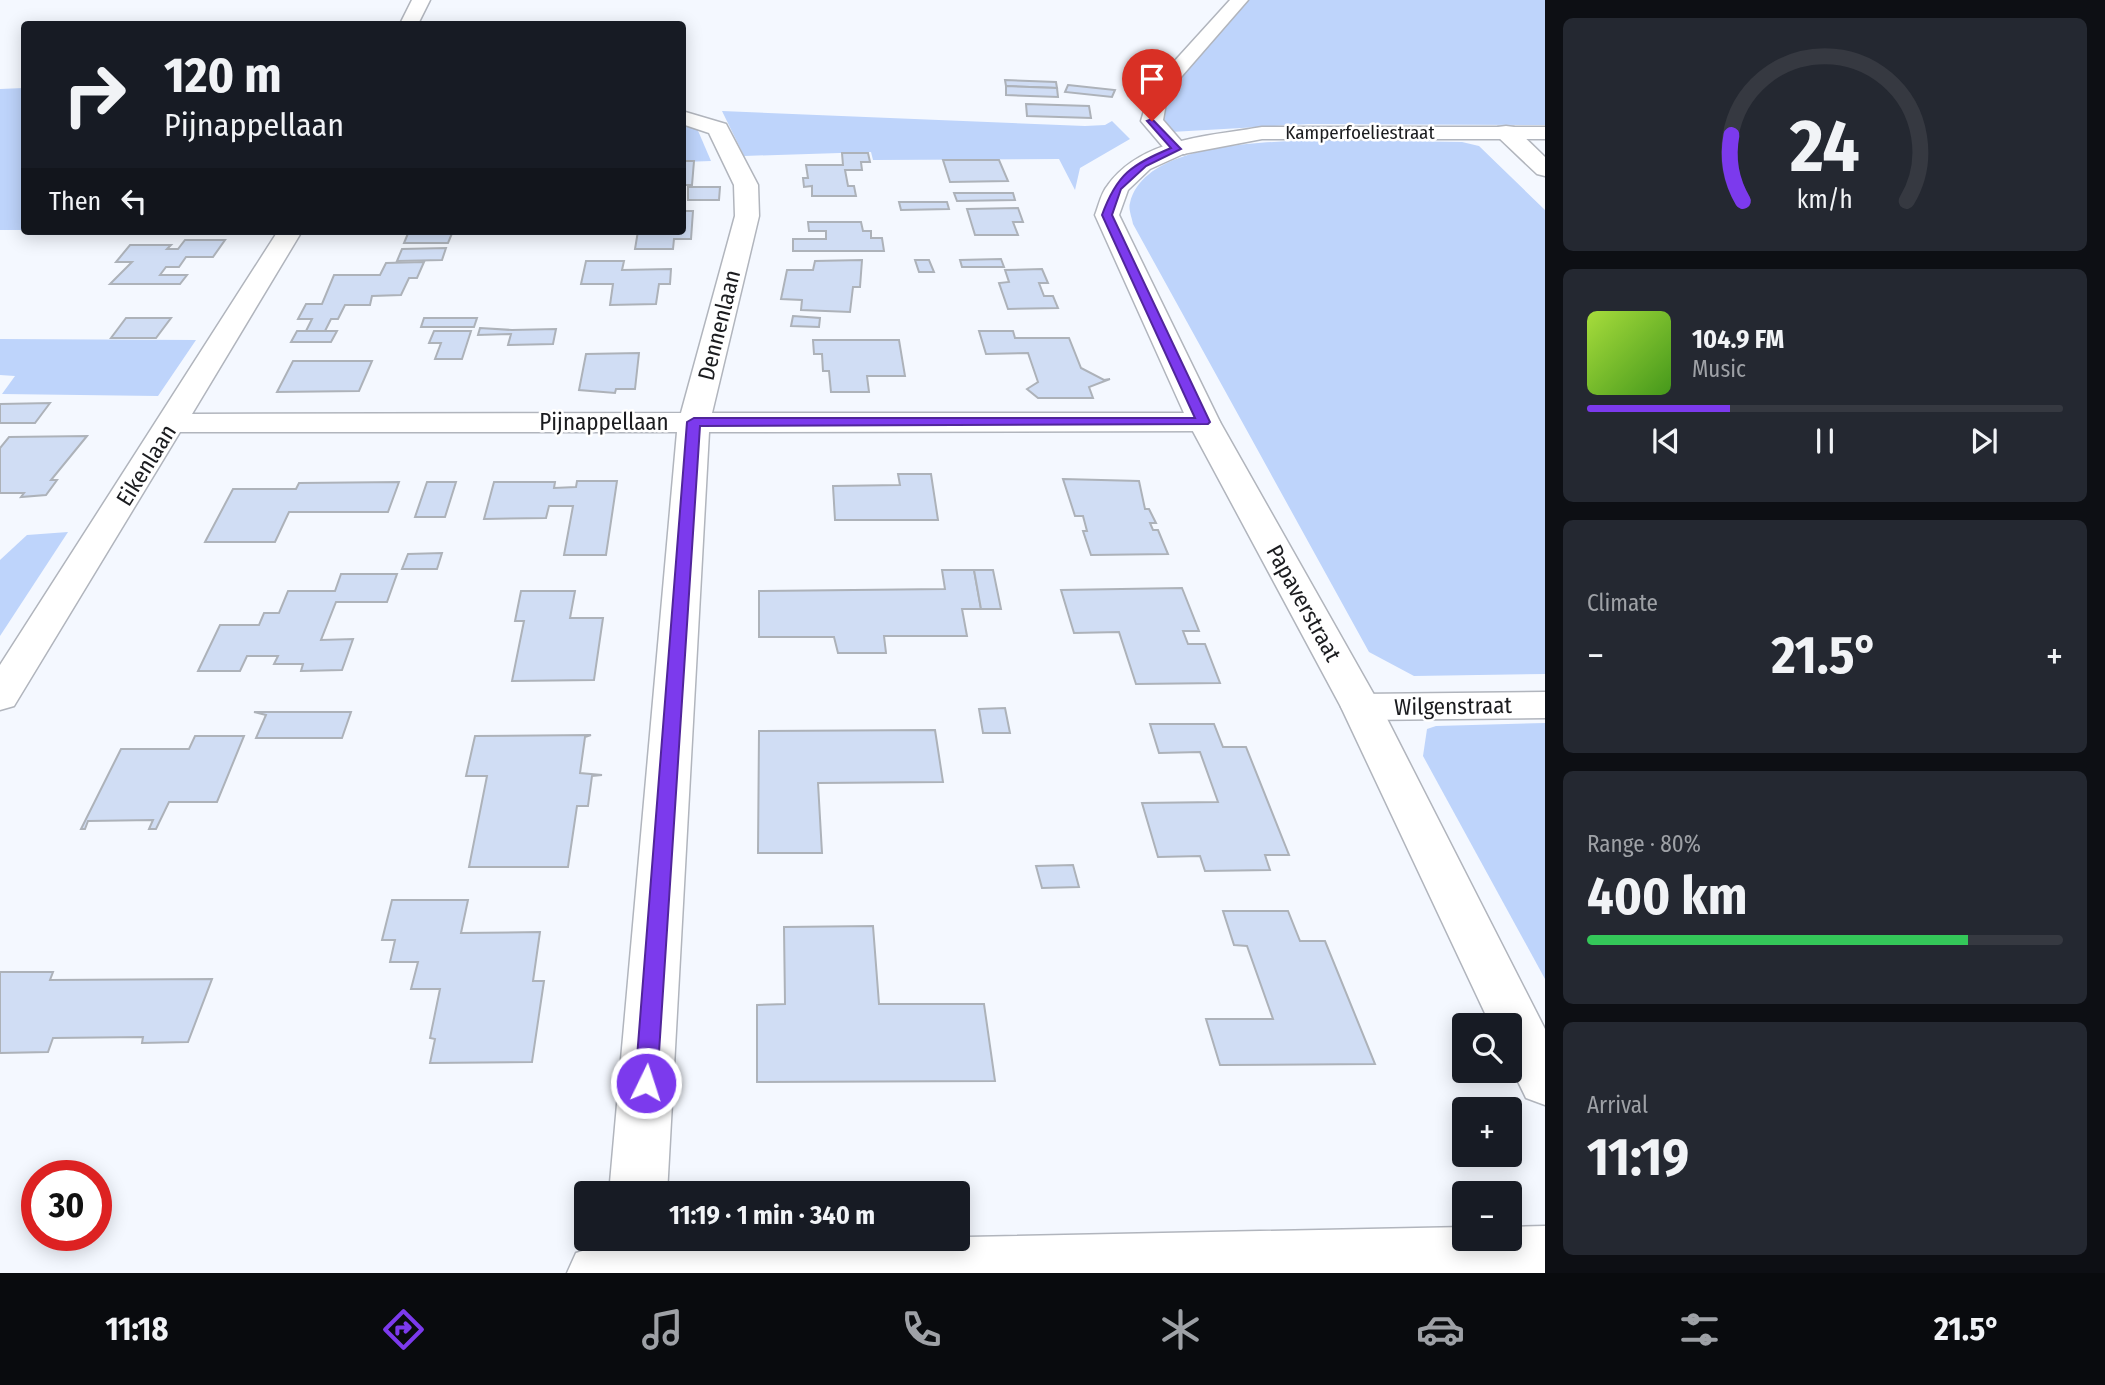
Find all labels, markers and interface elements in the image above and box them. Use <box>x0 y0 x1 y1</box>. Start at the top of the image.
text: 120 m <box>164 46 282 105</box>
icon: right <box>49 49 140 140</box>
pin <box>1122 49 1182 121</box>
icon: arrive <box>1133 60 1171 98</box>
text: 24 <box>1789 103 1860 190</box>
text: Pijnappellaan <box>164 106 344 144</box>
street label: Kamperfoeliestraat <box>1285 121 1435 144</box>
icon: left <box>115 182 153 220</box>
text: km/h <box>1797 184 1853 214</box>
text: Then <box>49 186 101 217</box>
street label: Dennenlaan <box>692 267 746 383</box>
text: 104.9 FM <box>1692 324 1784 355</box>
text: Music <box>1692 355 1746 383</box>
street label: Pijnappellaan <box>539 408 669 436</box>
street label: Eikenlaan <box>110 419 182 511</box>
icon: previous <box>1647 422 1685 460</box>
icon: pause <box>1806 422 1844 460</box>
icon: next <box>1965 422 2003 460</box>
street label: Papaverstraat <box>1261 540 1348 667</box>
text: Climate <box>1587 589 1658 617</box>
text: 21.5° <box>1771 624 1878 687</box>
text: − <box>1587 633 1604 679</box>
text: + <box>2046 633 2063 679</box>
street label: Wilgenstraat <box>1394 691 1513 721</box>
text: Range · 80% <box>1587 830 1701 858</box>
text: 400 km <box>1587 865 1747 928</box>
map controls <box>1452 1013 1522 1251</box>
button: search <box>1452 1013 1522 1083</box>
position arrow <box>609 1046 683 1120</box>
text: Arrival <box>1587 1091 1648 1119</box>
button: + <box>1452 1097 1522 1167</box>
text: 11:19 <box>1587 1126 1689 1189</box>
speed limit sign: 30 <box>21 1160 112 1251</box>
button: − <box>1452 1181 1522 1251</box>
text: 11:19 · 1 min · 340 m <box>669 1200 875 1231</box>
icon: directions <box>379 1305 428 1354</box>
icon: music <box>638 1305 687 1354</box>
icon: phone <box>897 1305 946 1354</box>
icon: climate <box>1156 1305 1205 1354</box>
icon: car <box>1416 1305 1465 1354</box>
icon: filters <box>1675 1305 1724 1354</box>
text: 11:18 <box>105 1310 168 1348</box>
text: 21.5° <box>1934 1310 2000 1348</box>

